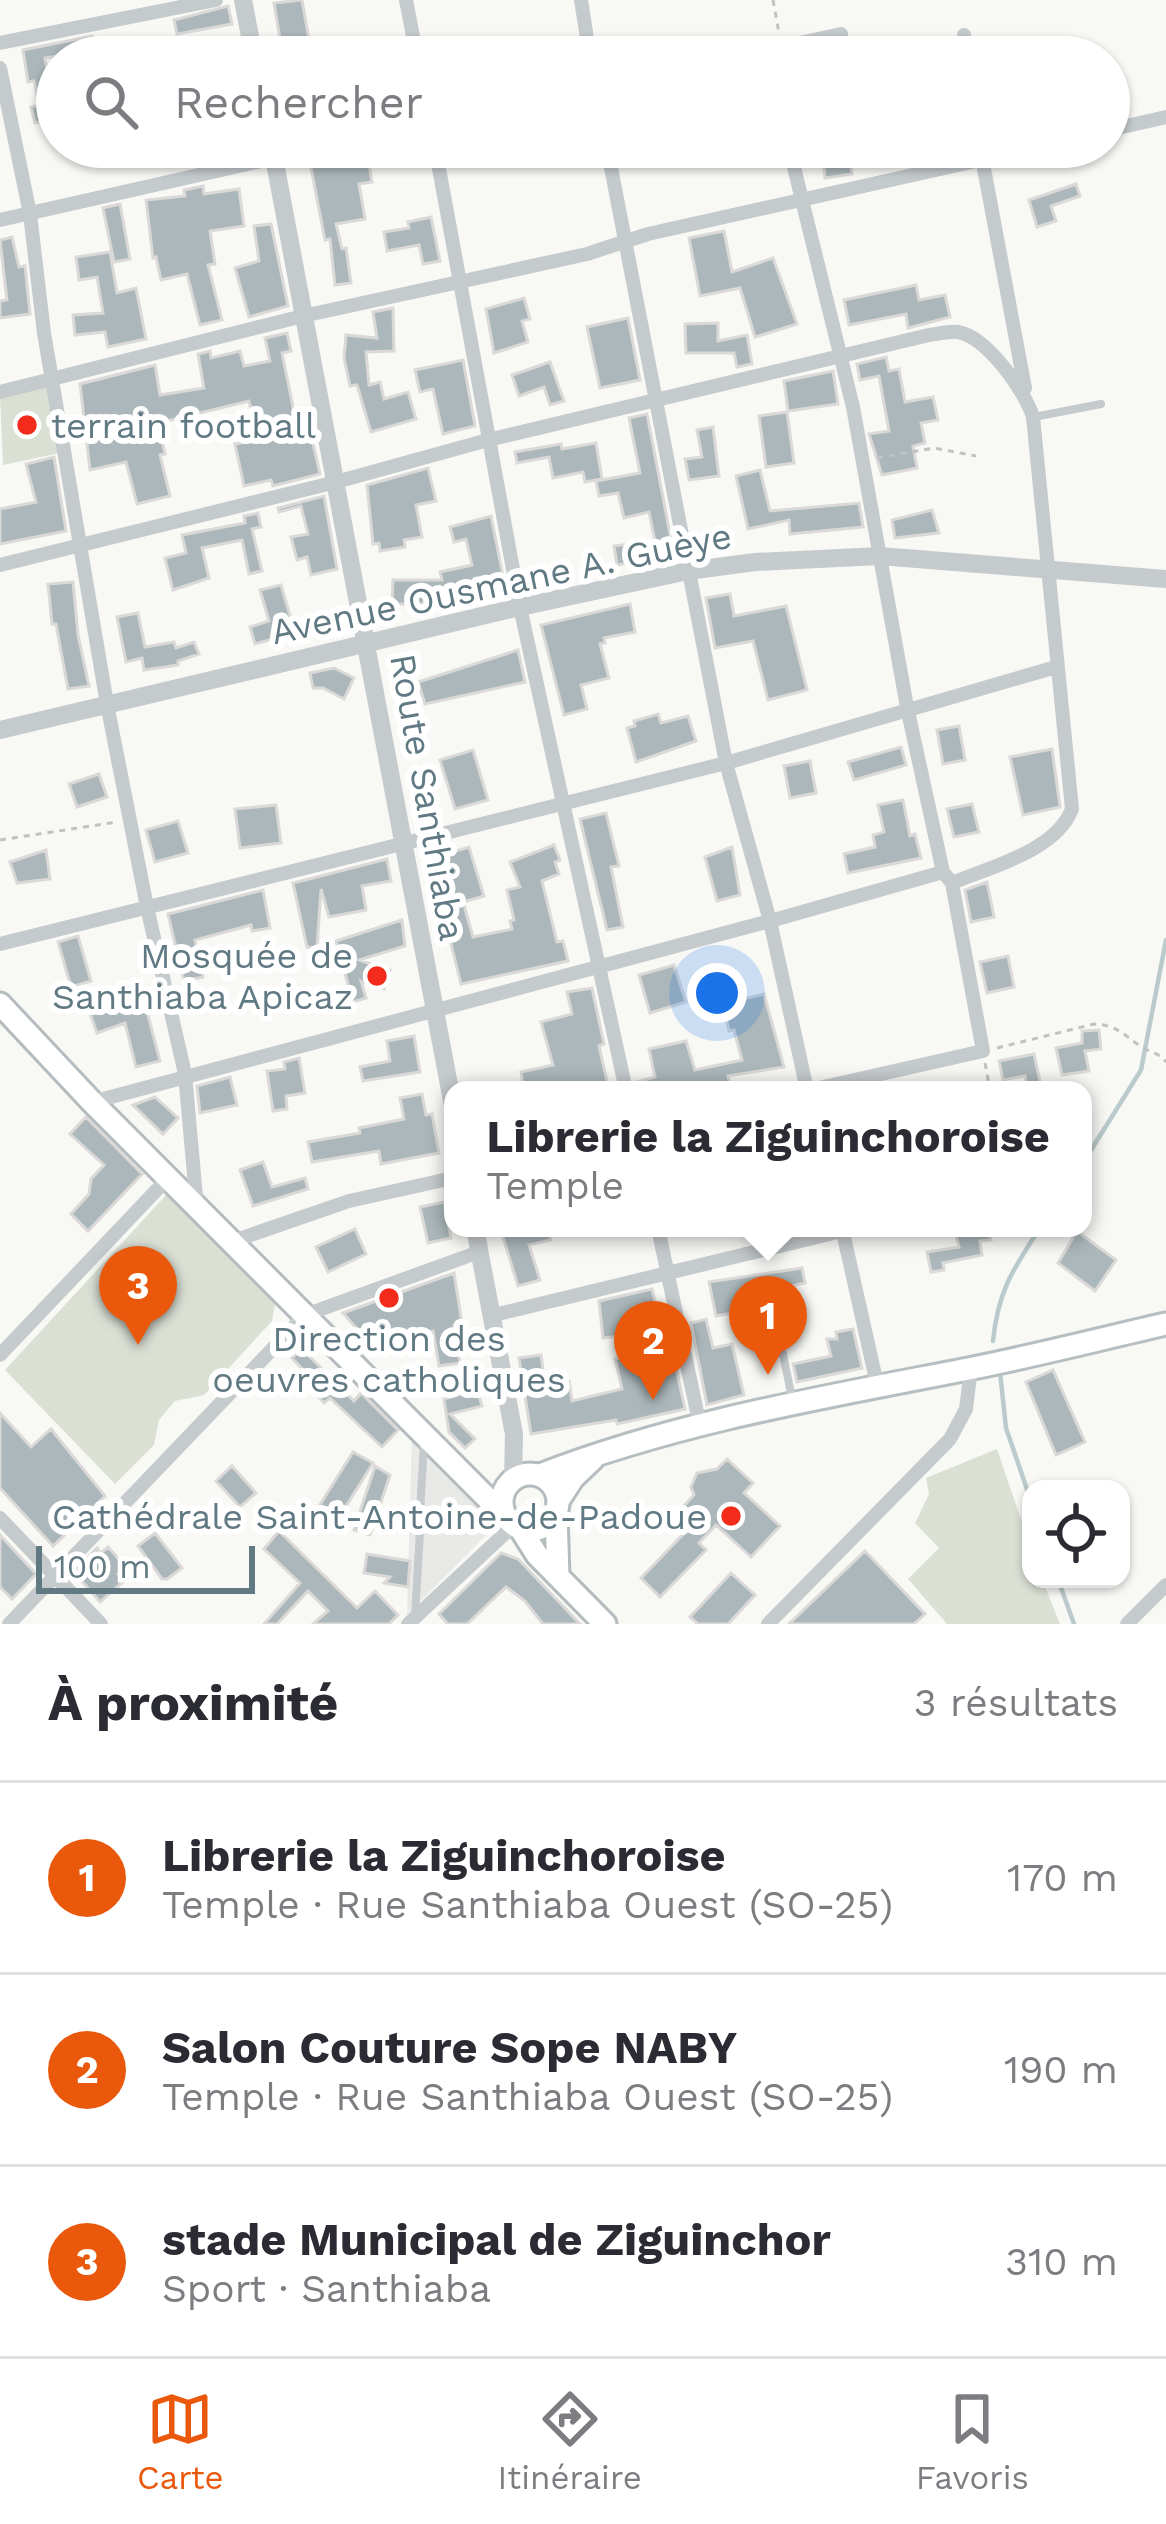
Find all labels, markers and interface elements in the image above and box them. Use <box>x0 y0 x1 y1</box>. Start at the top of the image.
search box <box>36 36 1130 168</box>
icon: search <box>78 69 144 135</box>
text: Rechercher <box>174 76 423 129</box>
place label: terrain football <box>51 405 316 447</box>
marker: terrain football <box>14 412 40 438</box>
street label: Avenue Ousmane A. Guèye <box>267 515 735 653</box>
street label: Route Santhiaba <box>381 650 473 944</box>
place label: Mosquée de Santhiaba Apicaz <box>52 935 353 1018</box>
marker: Mosquée de Santhiaba Apicaz <box>364 963 390 989</box>
your location <box>687 963 747 1023</box>
popup <box>444 1081 1092 1237</box>
text: Librerie la Ziguinchoroise <box>486 1110 1050 1163</box>
text: Temple <box>486 1163 624 1208</box>
pin: 3 <box>99 1246 177 1345</box>
pin: 1 <box>729 1276 807 1375</box>
marker: Direction des oeuvres catholiques <box>376 1285 402 1311</box>
pin: 2 <box>614 1301 692 1400</box>
place label: Direction des oeuvres catholiques <box>212 1318 566 1401</box>
map controls <box>1022 1480 1130 1588</box>
button: locate <box>1022 1480 1130 1588</box>
place label: Cathédrale Saint-Antoine-de-Padoue <box>52 1496 707 1538</box>
marker: Cathédrale Saint-Antoine-de-Padoue <box>718 1503 744 1529</box>
scale bar <box>36 1540 255 1593</box>
text: 100 m <box>54 1547 151 1586</box>
text: À proximité <box>48 1673 338 1732</box>
text: 3 résultats <box>914 1680 1118 1725</box>
text: Librerie la Ziguinchoroise <box>162 1829 726 1882</box>
text: 1 <box>79 1855 95 1900</box>
text: 170 m <box>1007 1855 1118 1900</box>
text: Temple · Rue Santhiaba Ouest (SO-25) <box>162 1882 893 1927</box>
text: Salon Couture Sope NABY <box>162 2021 737 2074</box>
text: 2 <box>75 2047 99 2092</box>
text: 190 m <box>1004 2047 1118 2092</box>
text: Temple · Rue Santhiaba Ouest (SO-25) <box>162 2074 893 2119</box>
text: stade Municipal de Ziguinchor <box>162 2213 831 2266</box>
text: 3 <box>75 2239 99 2284</box>
text: 310 m <box>1005 2239 1118 2284</box>
text: Sport · Santhiaba <box>162 2266 491 2311</box>
tab: Carte <box>137 2386 224 2497</box>
tab: Itinéraire <box>498 2386 642 2497</box>
tab: Favoris <box>916 2386 1029 2497</box>

